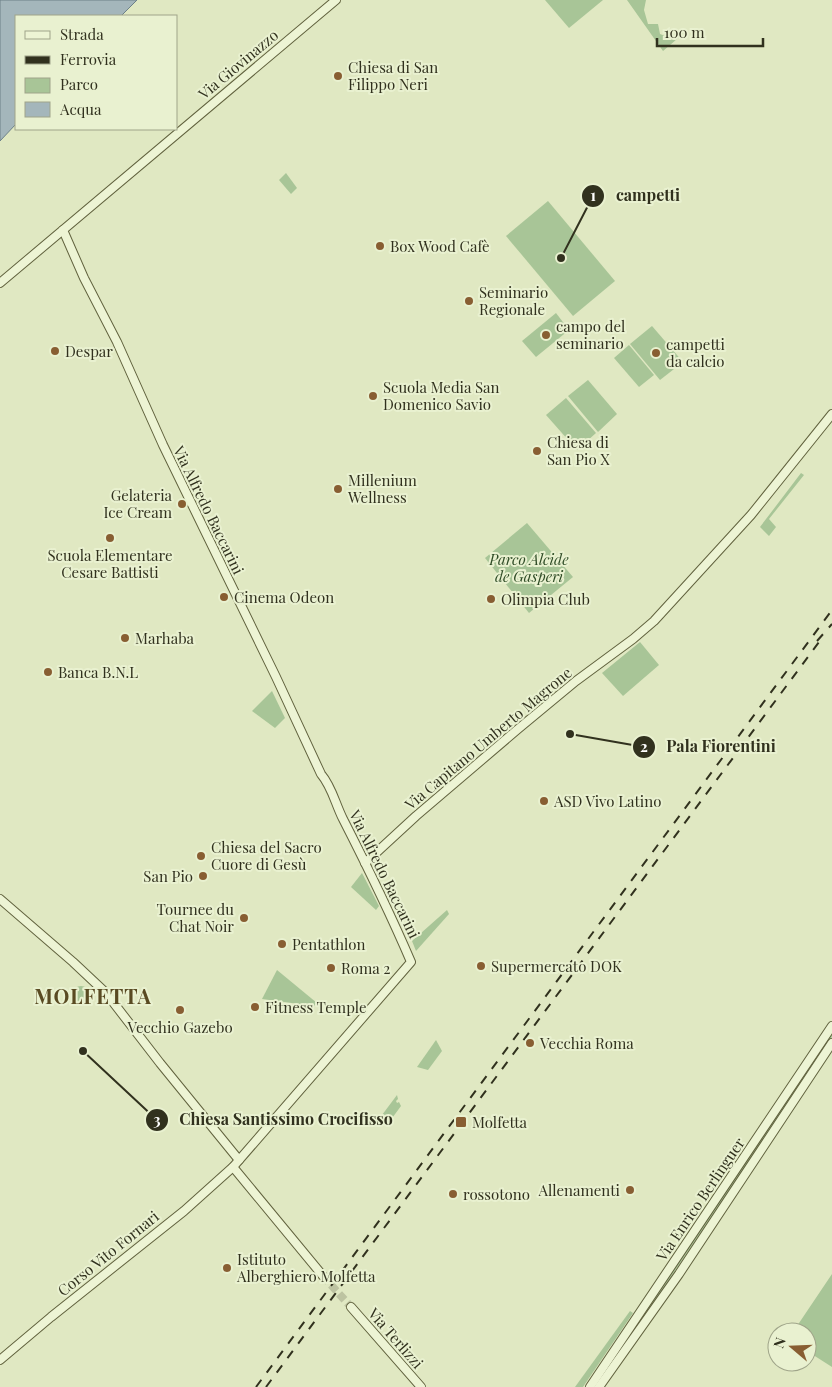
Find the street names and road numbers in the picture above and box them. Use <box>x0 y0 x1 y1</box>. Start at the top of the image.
street label: Via Giovinazzo <box>193 25 282 104</box>
street label: Via Alfredo Baccarini <box>169 442 249 578</box>
street label: Via Capitano Umberto Magrone <box>400 662 576 814</box>
street label: Via Alfredo Baccarini <box>345 806 425 942</box>
street label: Via Enrico Berlinguer <box>651 1133 749 1265</box>
street label: Corso Vito Fornari <box>53 1206 163 1300</box>
street label: Via Terlizzi <box>363 1303 428 1373</box>

